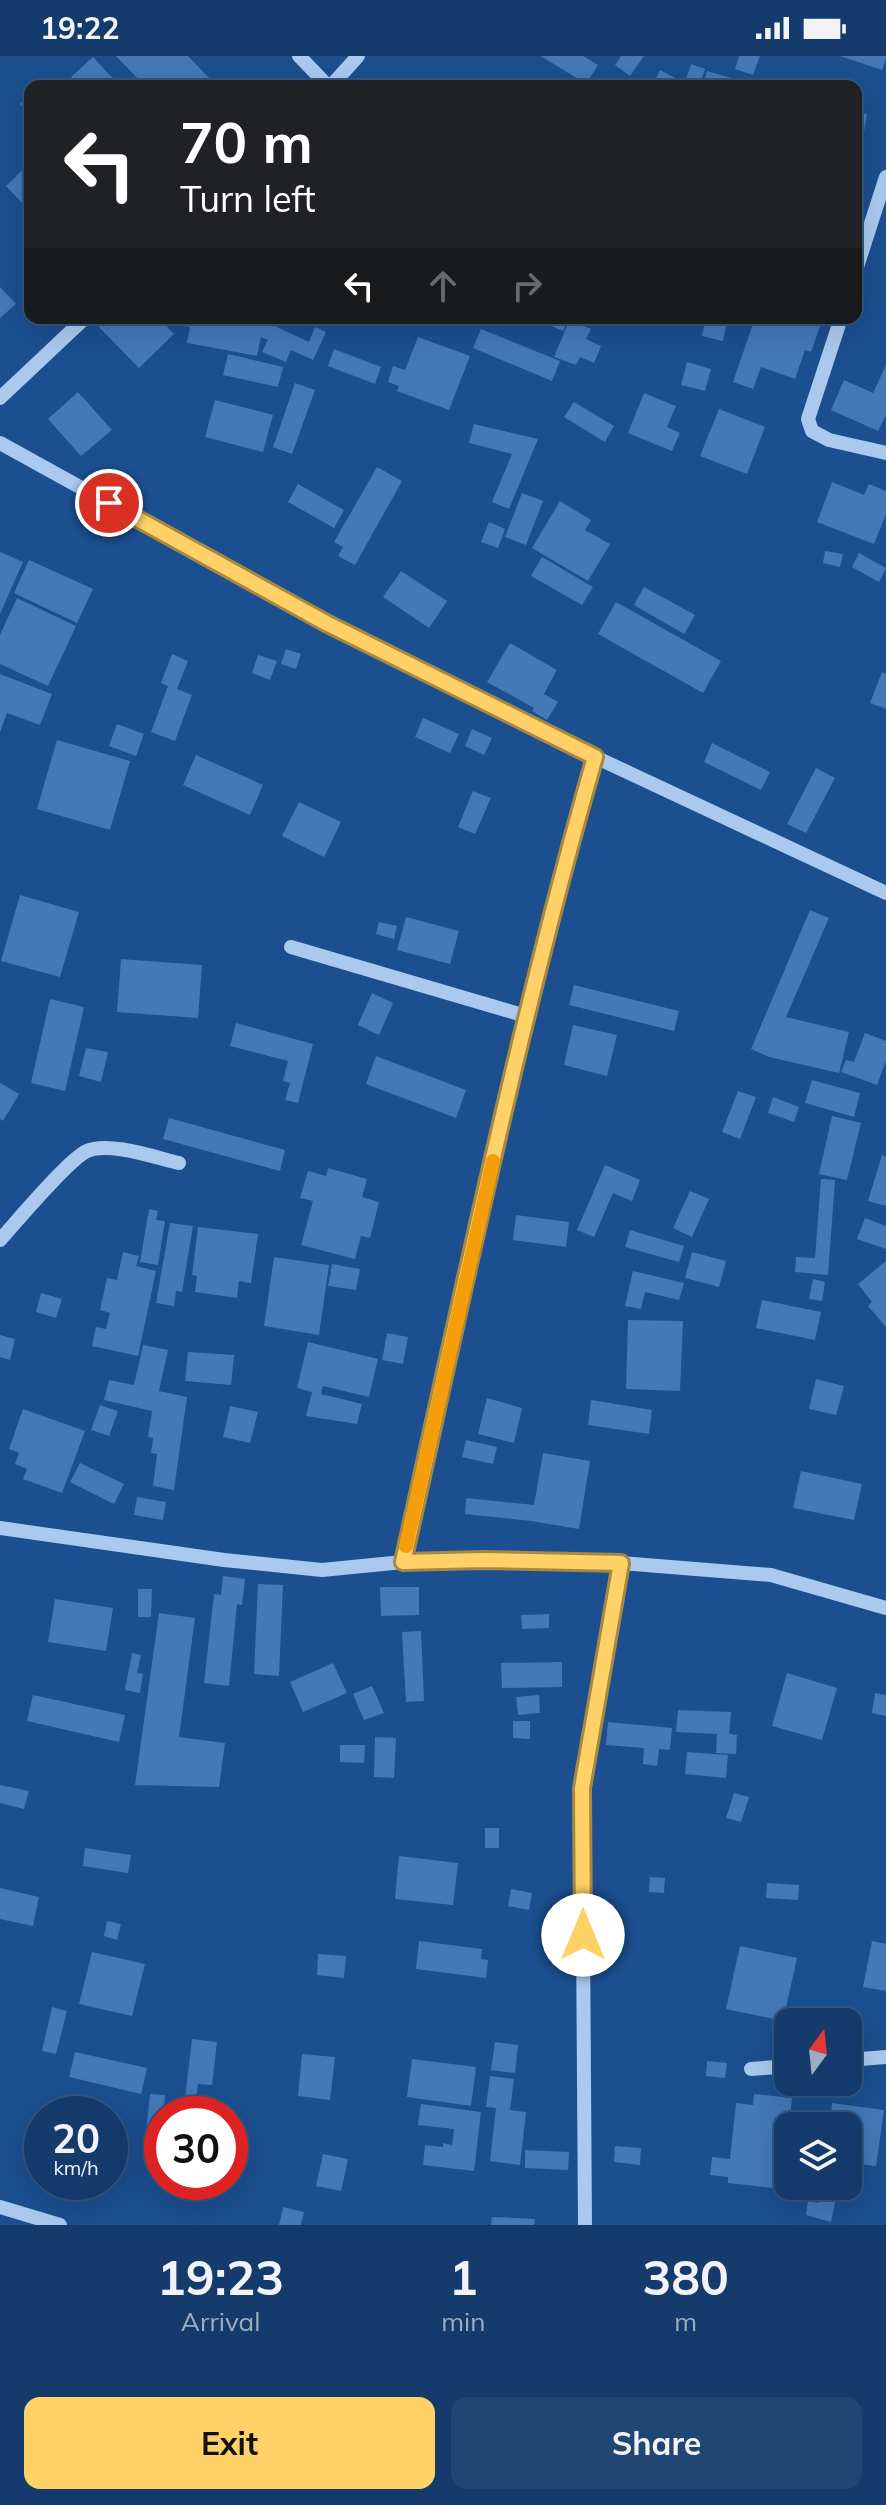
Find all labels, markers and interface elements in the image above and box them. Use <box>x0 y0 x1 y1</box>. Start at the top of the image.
text: 19:22 <box>40 9 119 47</box>
text: 70 m <box>180 107 313 177</box>
icon: left <box>48 112 152 216</box>
text: Turn left <box>180 176 316 221</box>
icon: left <box>337 264 381 308</box>
icon: ahead <box>421 264 465 308</box>
icon: right <box>505 264 549 308</box>
pin <box>75 469 143 537</box>
icon: arrive <box>87 481 131 525</box>
position arrow <box>541 1893 625 1977</box>
north arrow <box>774 2008 862 2096</box>
map controls <box>774 2008 862 2200</box>
speed limit sign: 30 <box>144 2096 248 2200</box>
button: layers <box>774 2112 862 2200</box>
text: 20 <box>52 2113 100 2163</box>
text: km/h <box>53 2155 99 2180</box>
text: 19:23 <box>157 2247 284 2307</box>
text: 1 <box>449 2247 478 2307</box>
text: 380 <box>643 2247 729 2307</box>
text: Arrival <box>181 2305 260 2338</box>
text: min <box>441 2305 485 2338</box>
text: m <box>674 2305 697 2338</box>
button: Exit <box>24 2397 435 2489</box>
button: Share <box>451 2397 862 2489</box>

